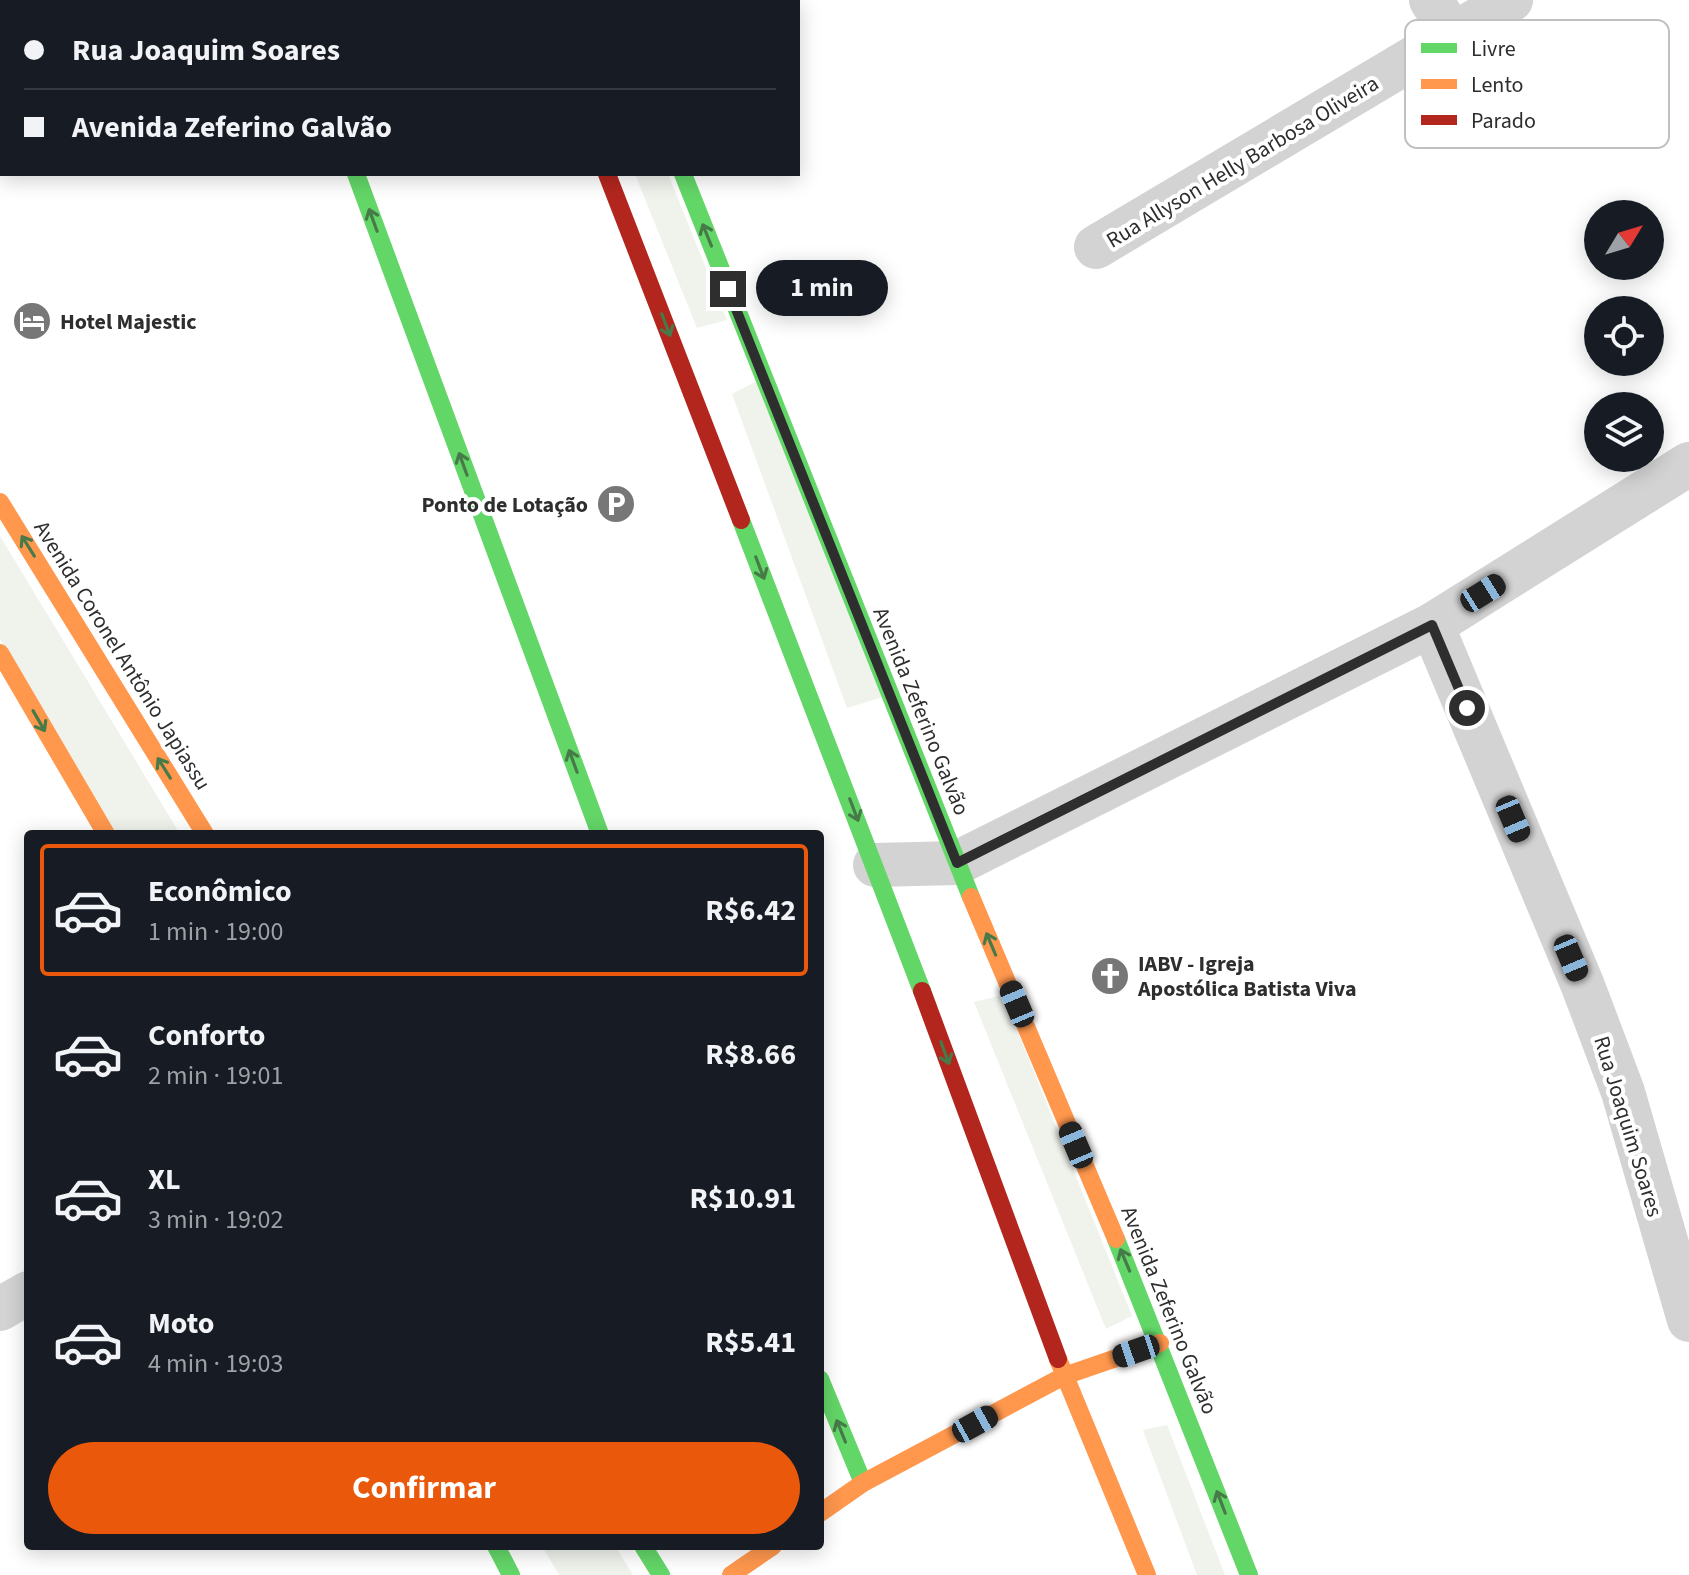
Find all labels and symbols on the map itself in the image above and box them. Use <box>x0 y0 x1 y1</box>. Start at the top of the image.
legend <box>1405 20 1669 148</box>
text: Livre <box>1471 33 1516 65</box>
street label: Rua Allyson Helly Barbosa Oliveira <box>1100 68 1385 256</box>
text: Lento <box>1471 69 1523 101</box>
text: Parado <box>1471 105 1536 137</box>
north arrow <box>1584 200 1664 280</box>
one-way arrow <box>365 208 380 233</box>
one-way arrow <box>699 223 713 248</box>
callout: 1 min <box>756 261 888 317</box>
route end <box>710 271 746 307</box>
hotel icon: Hotel Majestic <box>11 300 53 342</box>
place label: Hotel Majestic <box>60 306 197 338</box>
one-way arrow <box>660 312 674 337</box>
one-way arrow <box>455 452 470 477</box>
parking icon: Ponto de Lotação <box>595 483 637 525</box>
place label: Ponto de Lotação <box>421 489 588 521</box>
street label: Avenida Coronel Antônio Japiassu <box>26 515 218 796</box>
one-way arrow <box>19 535 35 558</box>
one-way arrow <box>754 555 768 579</box>
car <box>1456 570 1510 616</box>
street label: Avenida Zeferino Galvão <box>865 602 977 820</box>
route start <box>1449 690 1485 726</box>
one-way arrow <box>31 709 47 732</box>
one-way arrow <box>565 749 579 774</box>
one-way arrow <box>156 757 172 780</box>
car <box>1493 792 1533 846</box>
one-way arrow <box>848 797 862 822</box>
car <box>1551 931 1591 985</box>
one-way arrow <box>983 932 998 957</box>
place label: IABV - Igreja Apostólica Batista Viva <box>1137 948 1357 1005</box>
church icon: IABV - Igreja Apostólica Batista Viva <box>1089 955 1131 997</box>
car <box>997 977 1037 1031</box>
street label: Rua Joaquim Soares <box>1585 1032 1671 1221</box>
one-way arrow <box>939 1041 953 1065</box>
car <box>1056 1118 1096 1172</box>
street label: Avenida Zeferino Galvão <box>1113 1201 1225 1419</box>
one-way arrow <box>1117 1249 1131 1273</box>
car <box>1109 1332 1163 1370</box>
car <box>948 1402 1002 1446</box>
one-way arrow <box>833 1419 848 1444</box>
one-way arrow <box>1213 1490 1227 1515</box>

